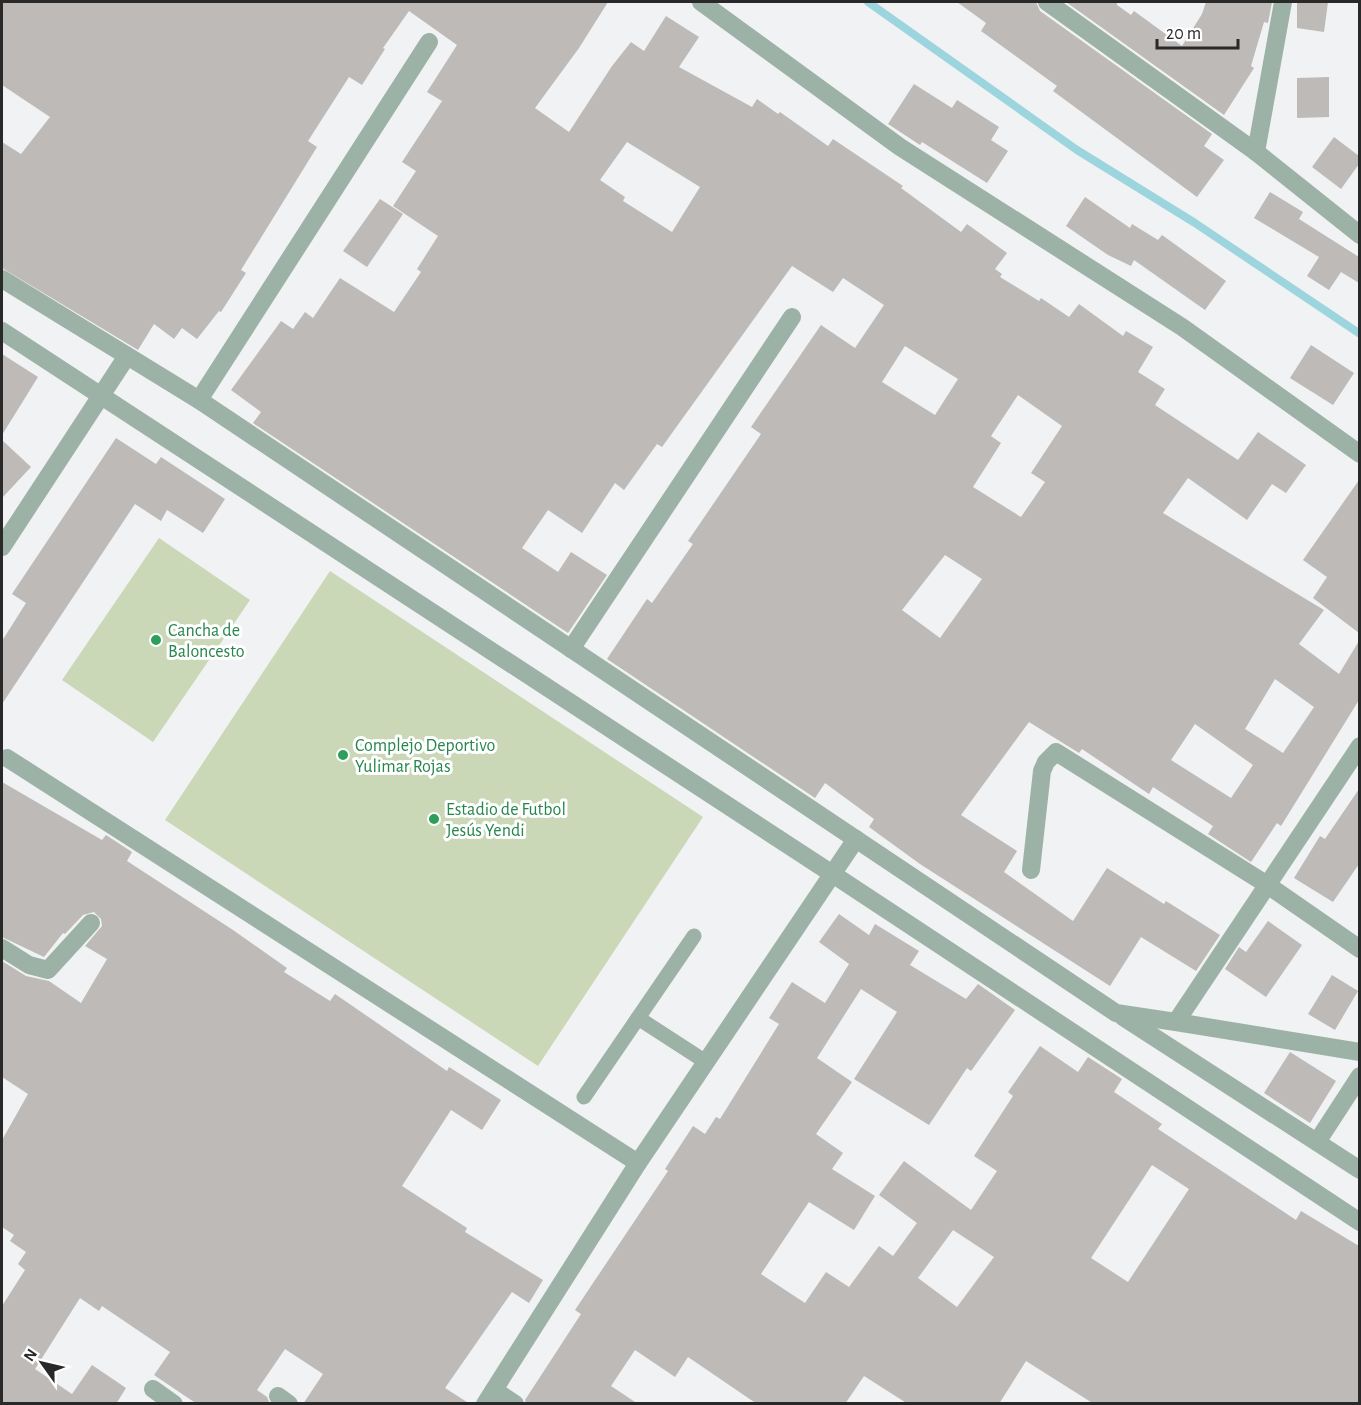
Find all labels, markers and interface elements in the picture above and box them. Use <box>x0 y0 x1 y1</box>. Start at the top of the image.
scale bar <box>1157 12 1238 50</box>
text: 20 m <box>1166 25 1201 43</box>
place label: Cancha de Baloncesto <box>168 622 245 661</box>
marker: Cancha de Baloncesto <box>149 633 163 647</box>
place label: Complejo Deportivo Yulimar Rojas <box>355 737 496 776</box>
marker: Complejo Deportivo Yulimar Rojas <box>336 748 350 762</box>
place label: Estadio de Futbol Jesús Yendi <box>446 801 566 840</box>
marker: Estadio de Futbol Jesús Yendi <box>427 812 441 826</box>
north arrow <box>12 1333 72 1393</box>
text: N <box>21 1346 40 1364</box>

